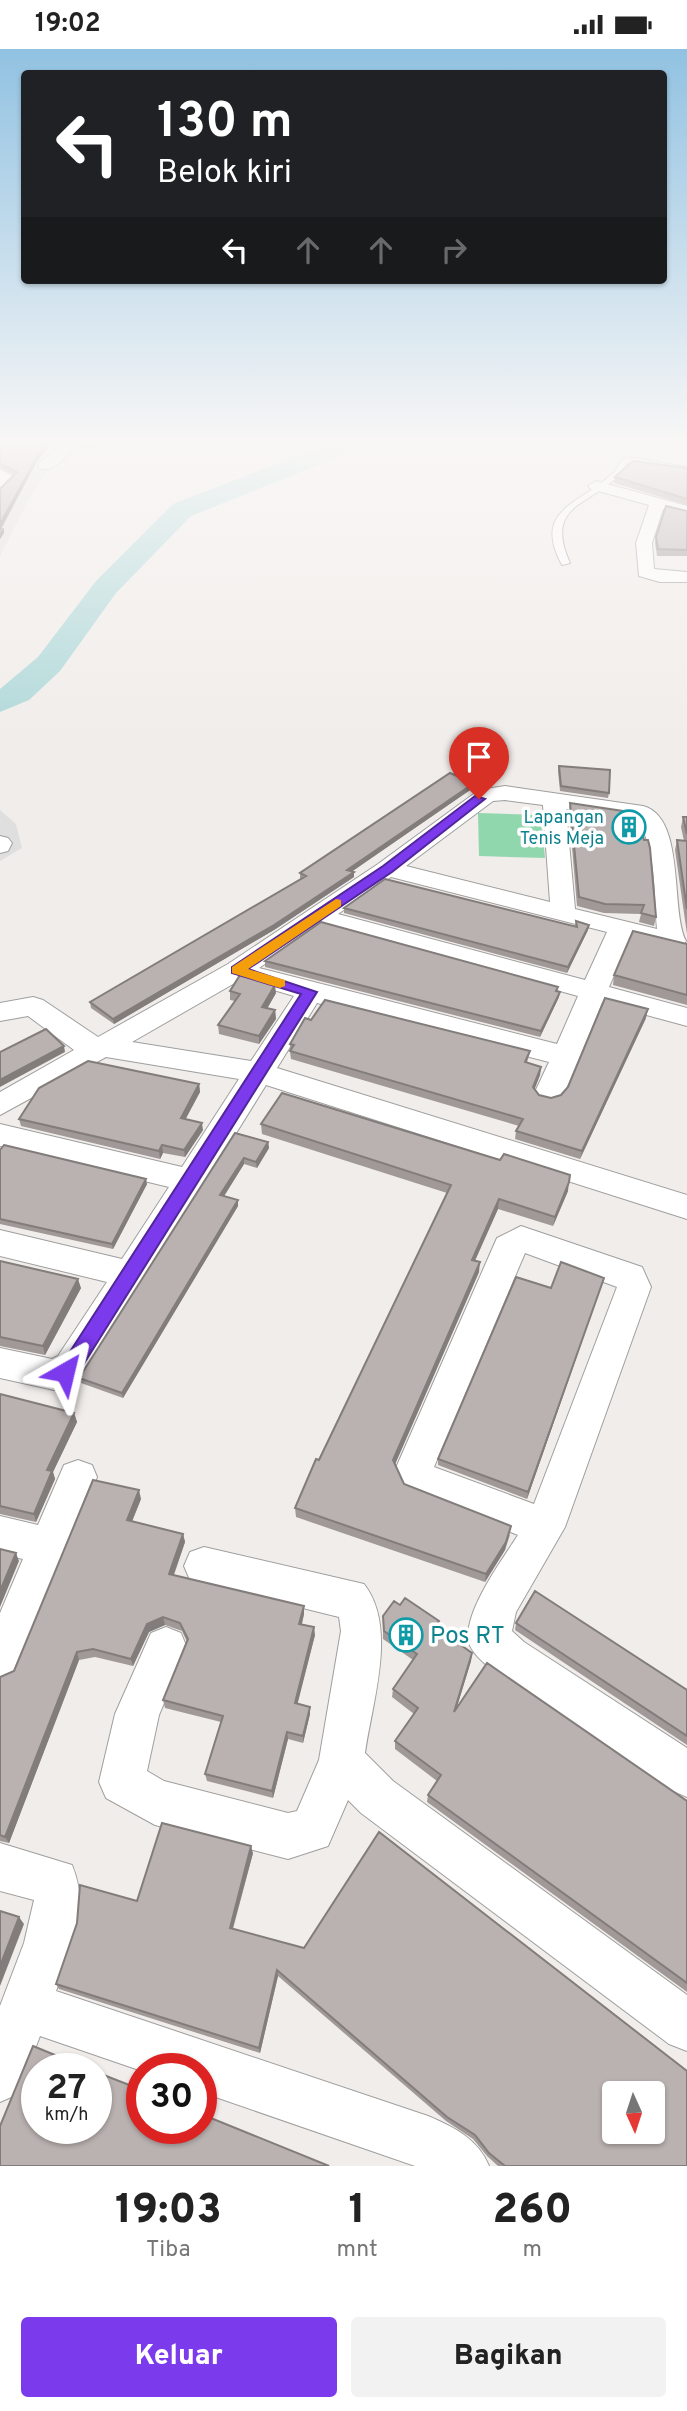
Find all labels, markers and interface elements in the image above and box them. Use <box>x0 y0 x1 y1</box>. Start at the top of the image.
text: 19:02 <box>35 8 101 41</box>
text: 130 m <box>157 93 293 155</box>
icon: left <box>42 98 133 189</box>
text: Belok kiri <box>157 154 292 194</box>
icon: left <box>216 231 254 269</box>
icon: ahead <box>289 231 327 269</box>
icon: ahead <box>362 231 400 269</box>
icon: right <box>435 231 473 269</box>
pin <box>449 727 509 799</box>
icon: arrive <box>460 738 498 776</box>
place label: Lapangan Tenis Meja <box>520 807 604 851</box>
building icon: Lapangan Tenis Meja <box>610 808 648 846</box>
position arrow <box>28 1335 102 1409</box>
building icon: Pos RT <box>387 1616 425 1654</box>
place label: Pos RT <box>430 1622 505 1652</box>
speed limit sign: 30 <box>126 2053 217 2144</box>
text: 27 <box>47 2067 86 2111</box>
north arrow <box>602 2081 665 2144</box>
map controls <box>602 2081 665 2144</box>
text: km/h <box>45 2104 88 2127</box>
text: 19:03 <box>115 2185 222 2238</box>
text: 1 <box>348 2185 366 2238</box>
text: 260 <box>492 2185 572 2238</box>
text: Tiba <box>146 2236 191 2265</box>
text: mnt <box>337 2236 378 2265</box>
text: m <box>523 2236 542 2265</box>
button: Keluar <box>21 2317 337 2397</box>
button: Bagikan <box>351 2317 666 2397</box>

